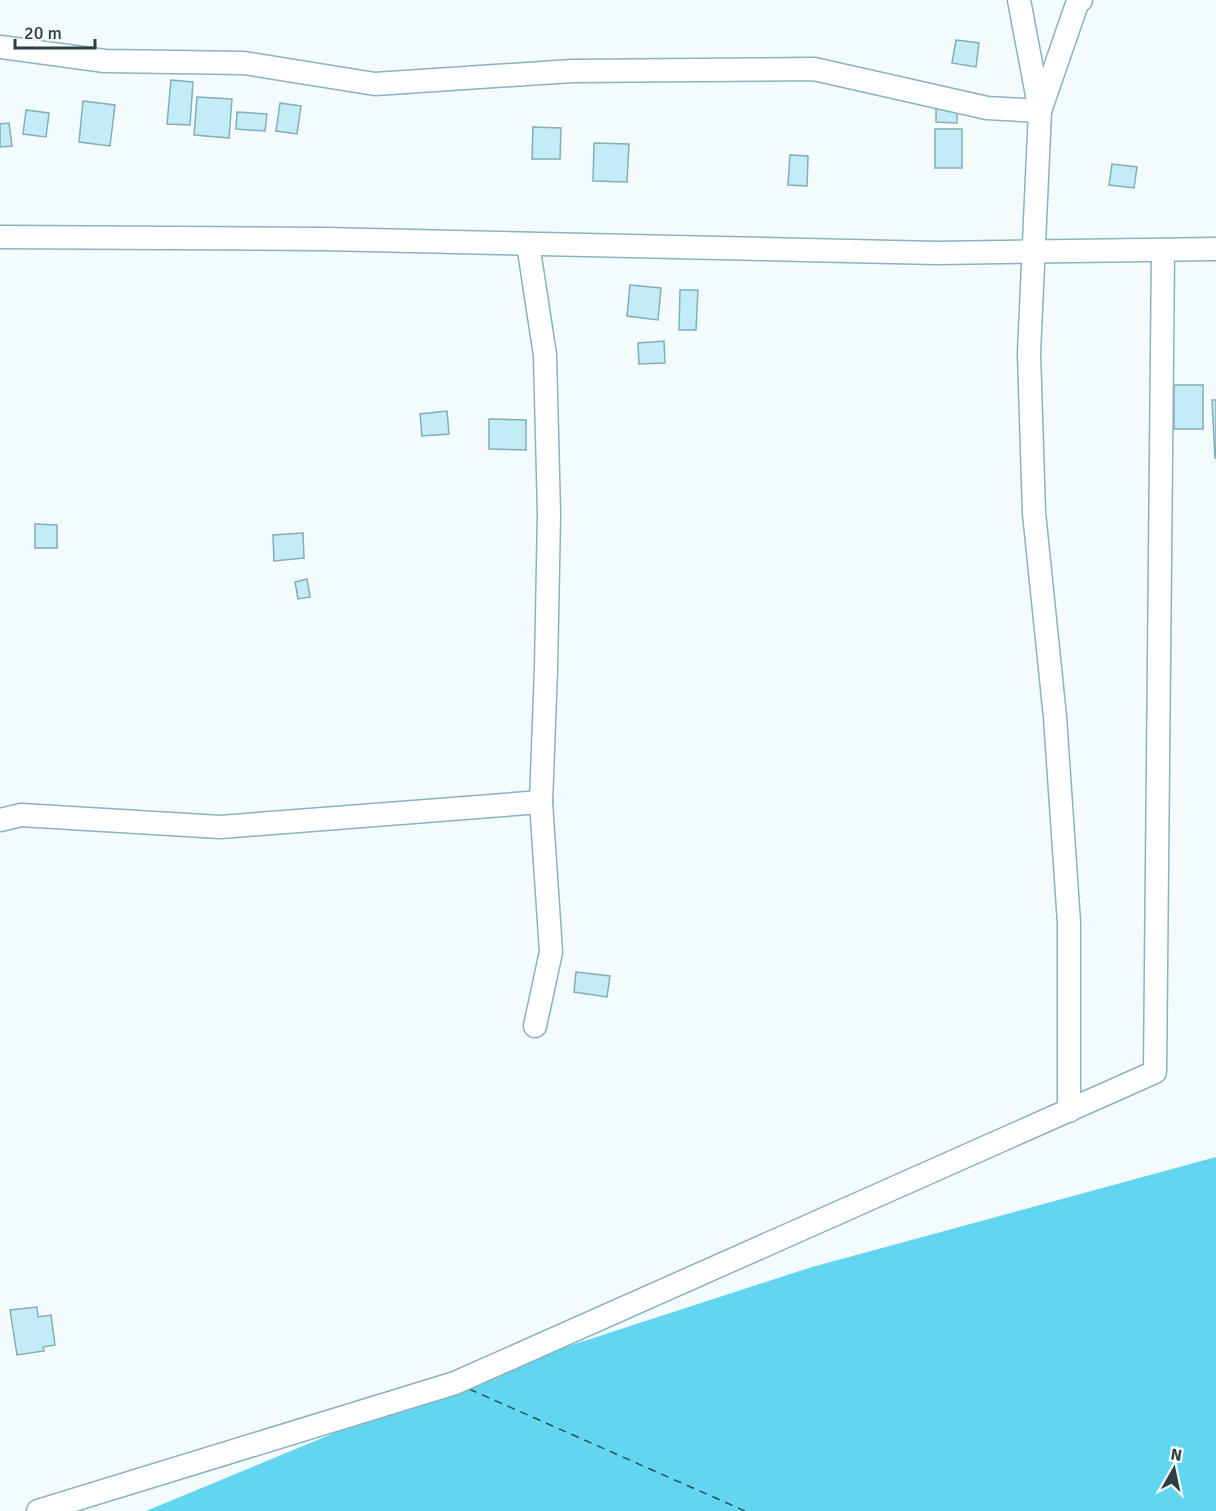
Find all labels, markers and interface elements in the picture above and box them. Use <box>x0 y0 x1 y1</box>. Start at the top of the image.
scale bar <box>15 12 94 50</box>
text: 20 m <box>24 22 62 44</box>
north arrow <box>1144 1439 1204 1499</box>
text: N <box>1169 1444 1183 1466</box>

